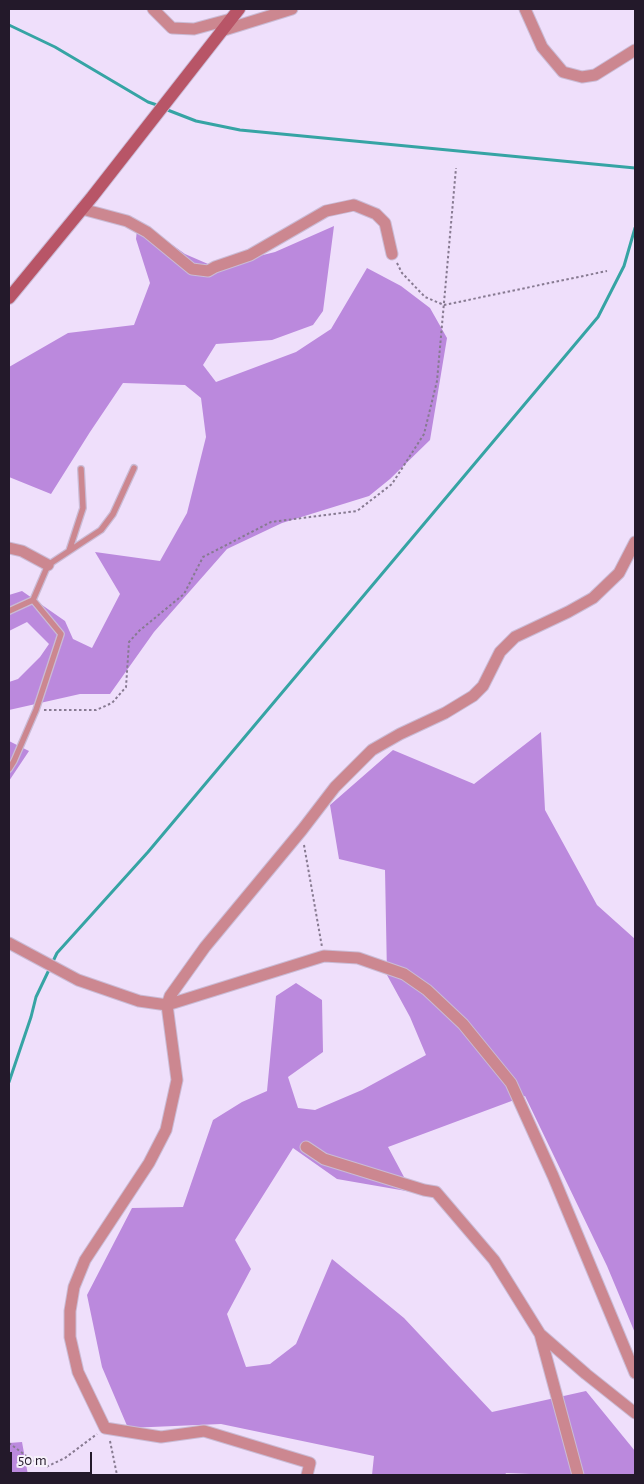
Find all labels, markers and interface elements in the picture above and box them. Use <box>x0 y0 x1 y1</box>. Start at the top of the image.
scale bar <box>12 1442 95 1474</box>
text: 50 m <box>18 1453 47 1468</box>

